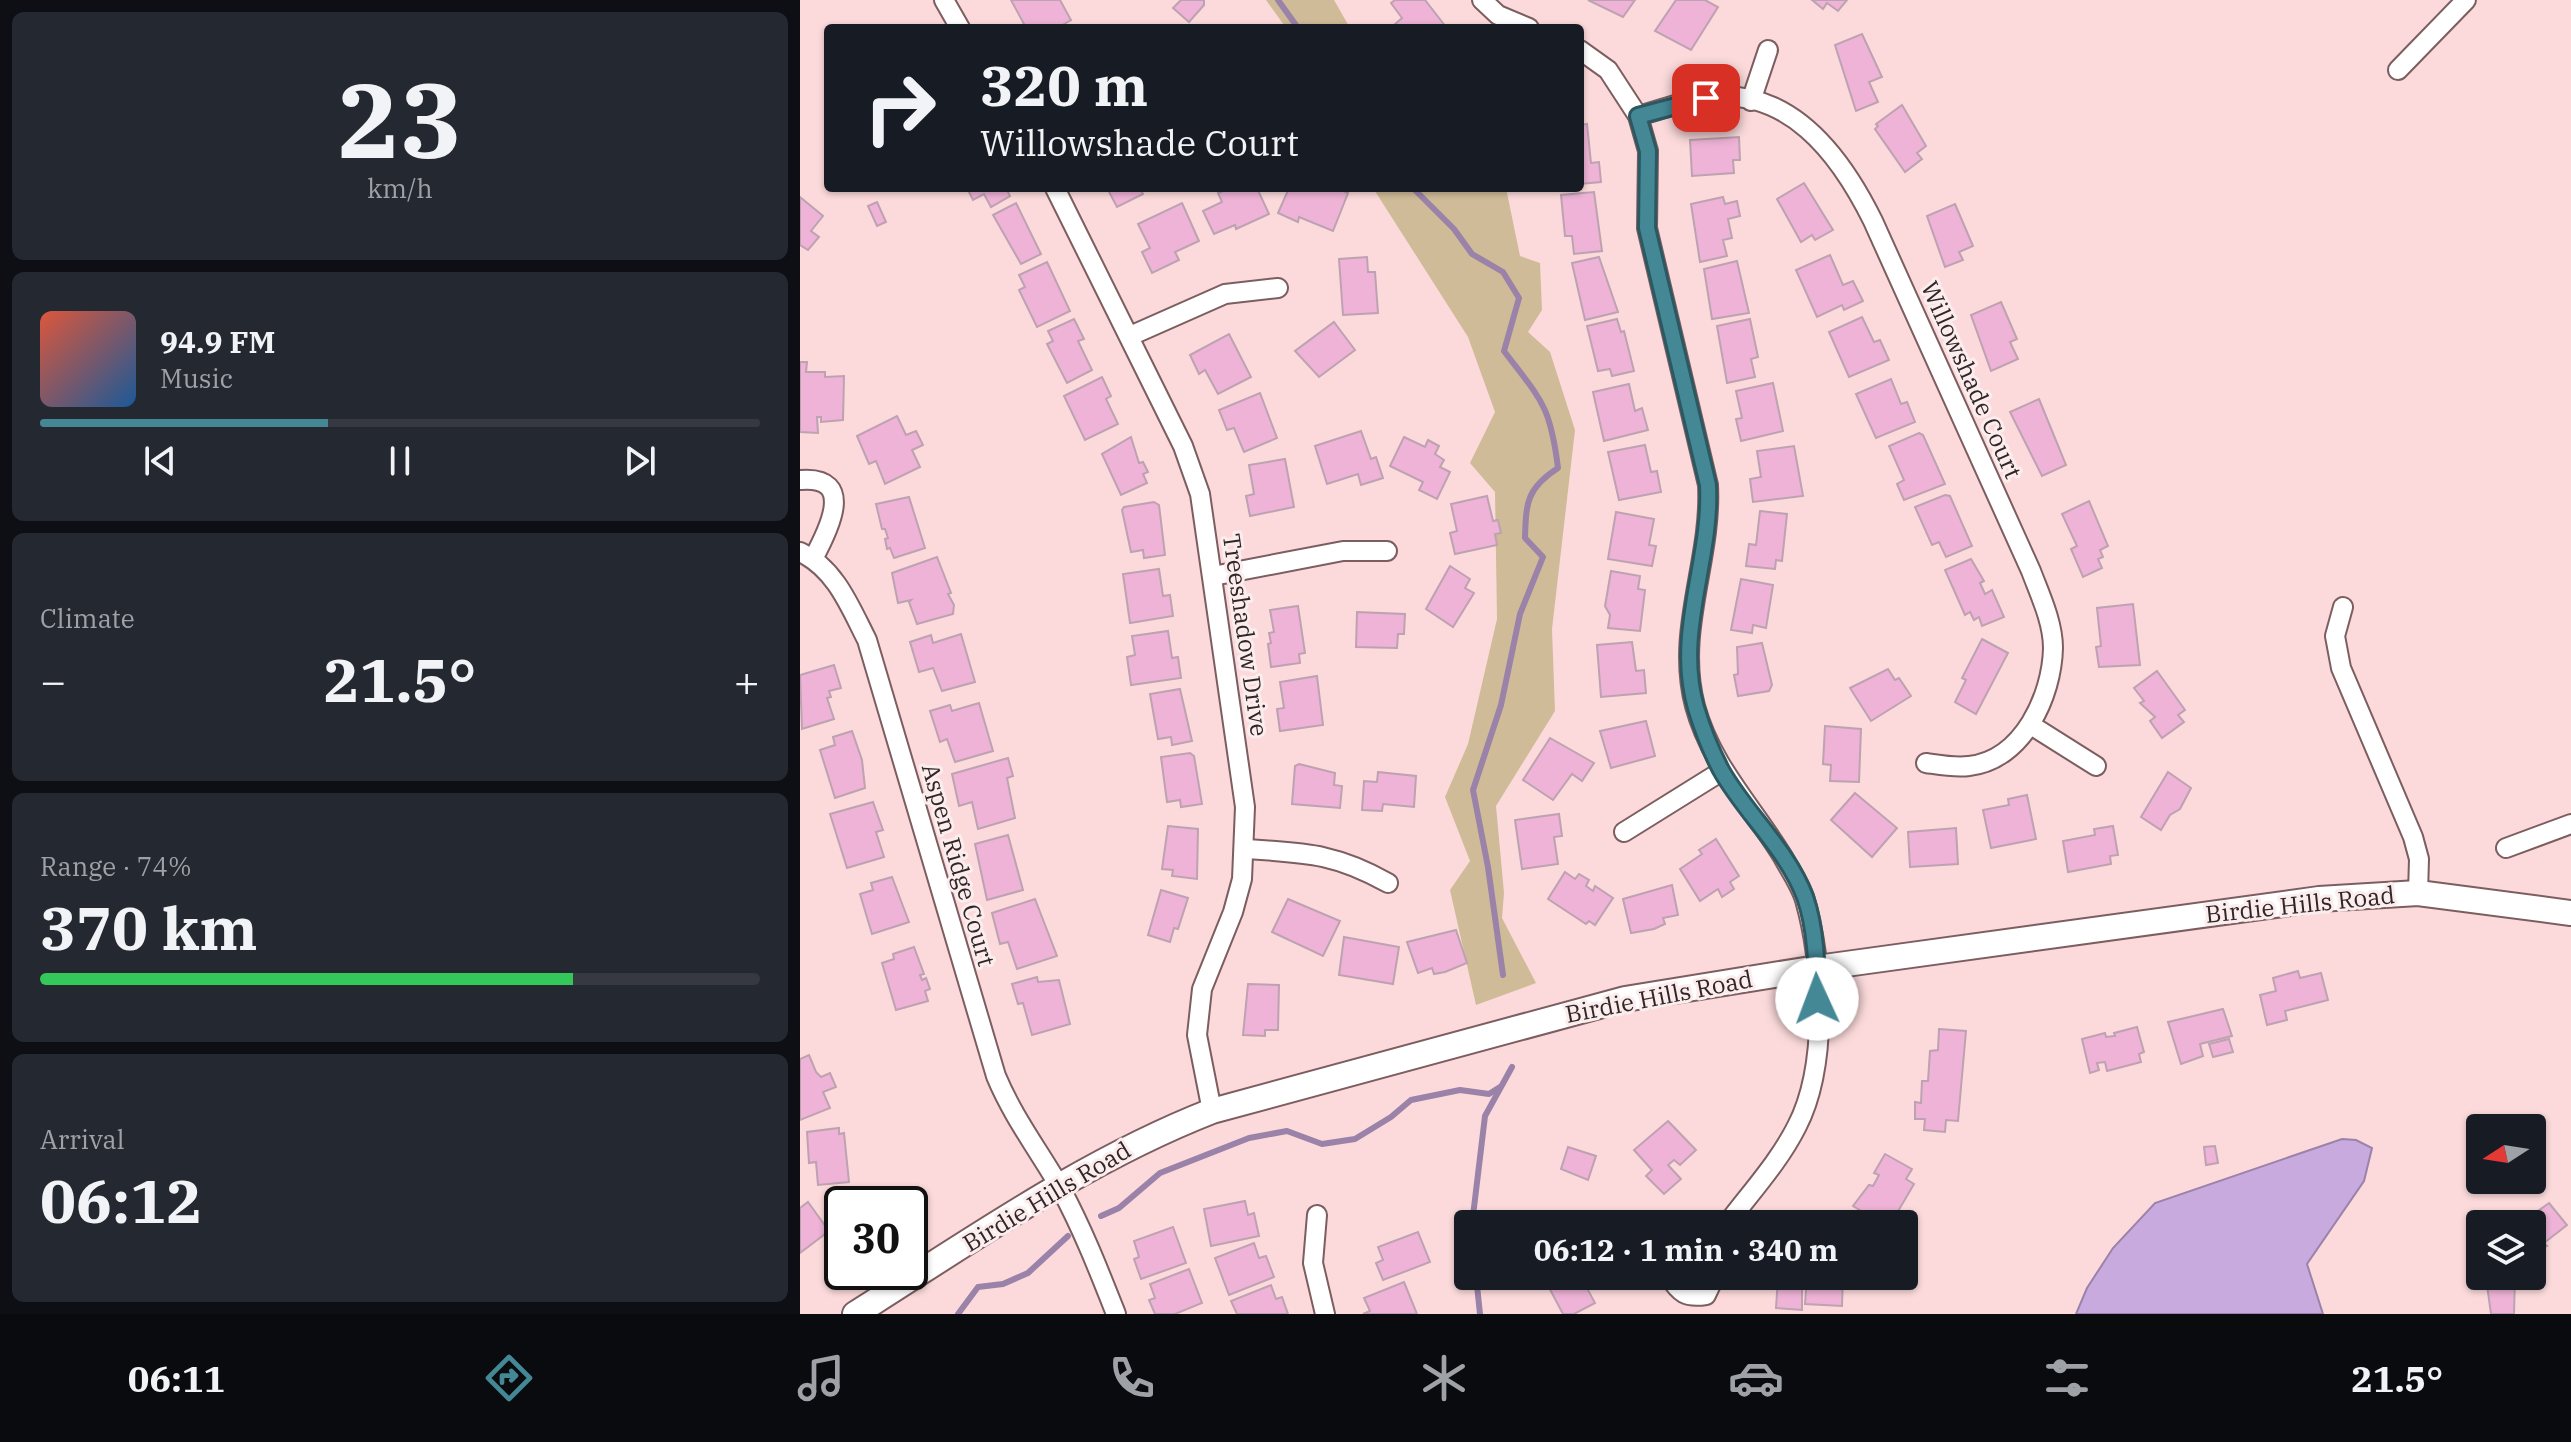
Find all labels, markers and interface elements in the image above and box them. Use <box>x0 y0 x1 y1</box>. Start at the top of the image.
text: 320 m <box>980 49 1148 121</box>
text: 23 <box>338 51 462 187</box>
icon: right <box>848 56 952 160</box>
pin <box>1672 64 1740 132</box>
icon: arrive <box>1684 76 1728 120</box>
text: Willowshade Court <box>980 119 1299 166</box>
text: km/h <box>367 171 433 205</box>
street label: Willowshade Court <box>1914 276 2030 483</box>
text: 94.9 FM <box>160 322 275 361</box>
text: Music <box>160 361 233 395</box>
icon: previous <box>138 439 182 483</box>
icon: pause <box>378 439 422 483</box>
icon: next <box>618 439 662 483</box>
street label: Treeshadow Drive <box>1216 532 1276 738</box>
text: Climate <box>40 601 135 635</box>
text: 21.5° <box>323 640 477 719</box>
text: − <box>40 652 66 709</box>
text: + <box>734 652 760 709</box>
street label: Aspen Ridge Court <box>915 760 1003 970</box>
text: Range · 74% <box>40 849 192 883</box>
street label: Birdie Hills Road <box>2204 878 2396 930</box>
text: 370 km <box>40 888 258 967</box>
position arrow <box>1775 957 1859 1041</box>
street label: Birdie Hills Road <box>1562 962 1755 1030</box>
north arrow <box>2466 1114 2546 1194</box>
map controls <box>2466 1114 2546 1290</box>
text: Arrival <box>40 1122 125 1156</box>
street label: Birdie Hills Road <box>957 1133 1136 1259</box>
text: 06:12 <box>40 1161 202 1240</box>
speed limit sign: 30 <box>824 1186 928 1290</box>
button: layers <box>2466 1210 2546 1290</box>
text: 06:12 · 1 min · 340 m <box>1534 1230 1838 1269</box>
icon: directions <box>481 1350 537 1406</box>
icon: music <box>793 1350 849 1406</box>
icon: phone <box>1104 1350 1160 1406</box>
icon: climate <box>1416 1350 1472 1406</box>
icon: car <box>1728 1350 1784 1406</box>
icon: filters <box>2039 1350 2095 1406</box>
text: 06:11 <box>128 1355 225 1402</box>
text: 21.5° <box>2351 1355 2443 1402</box>

